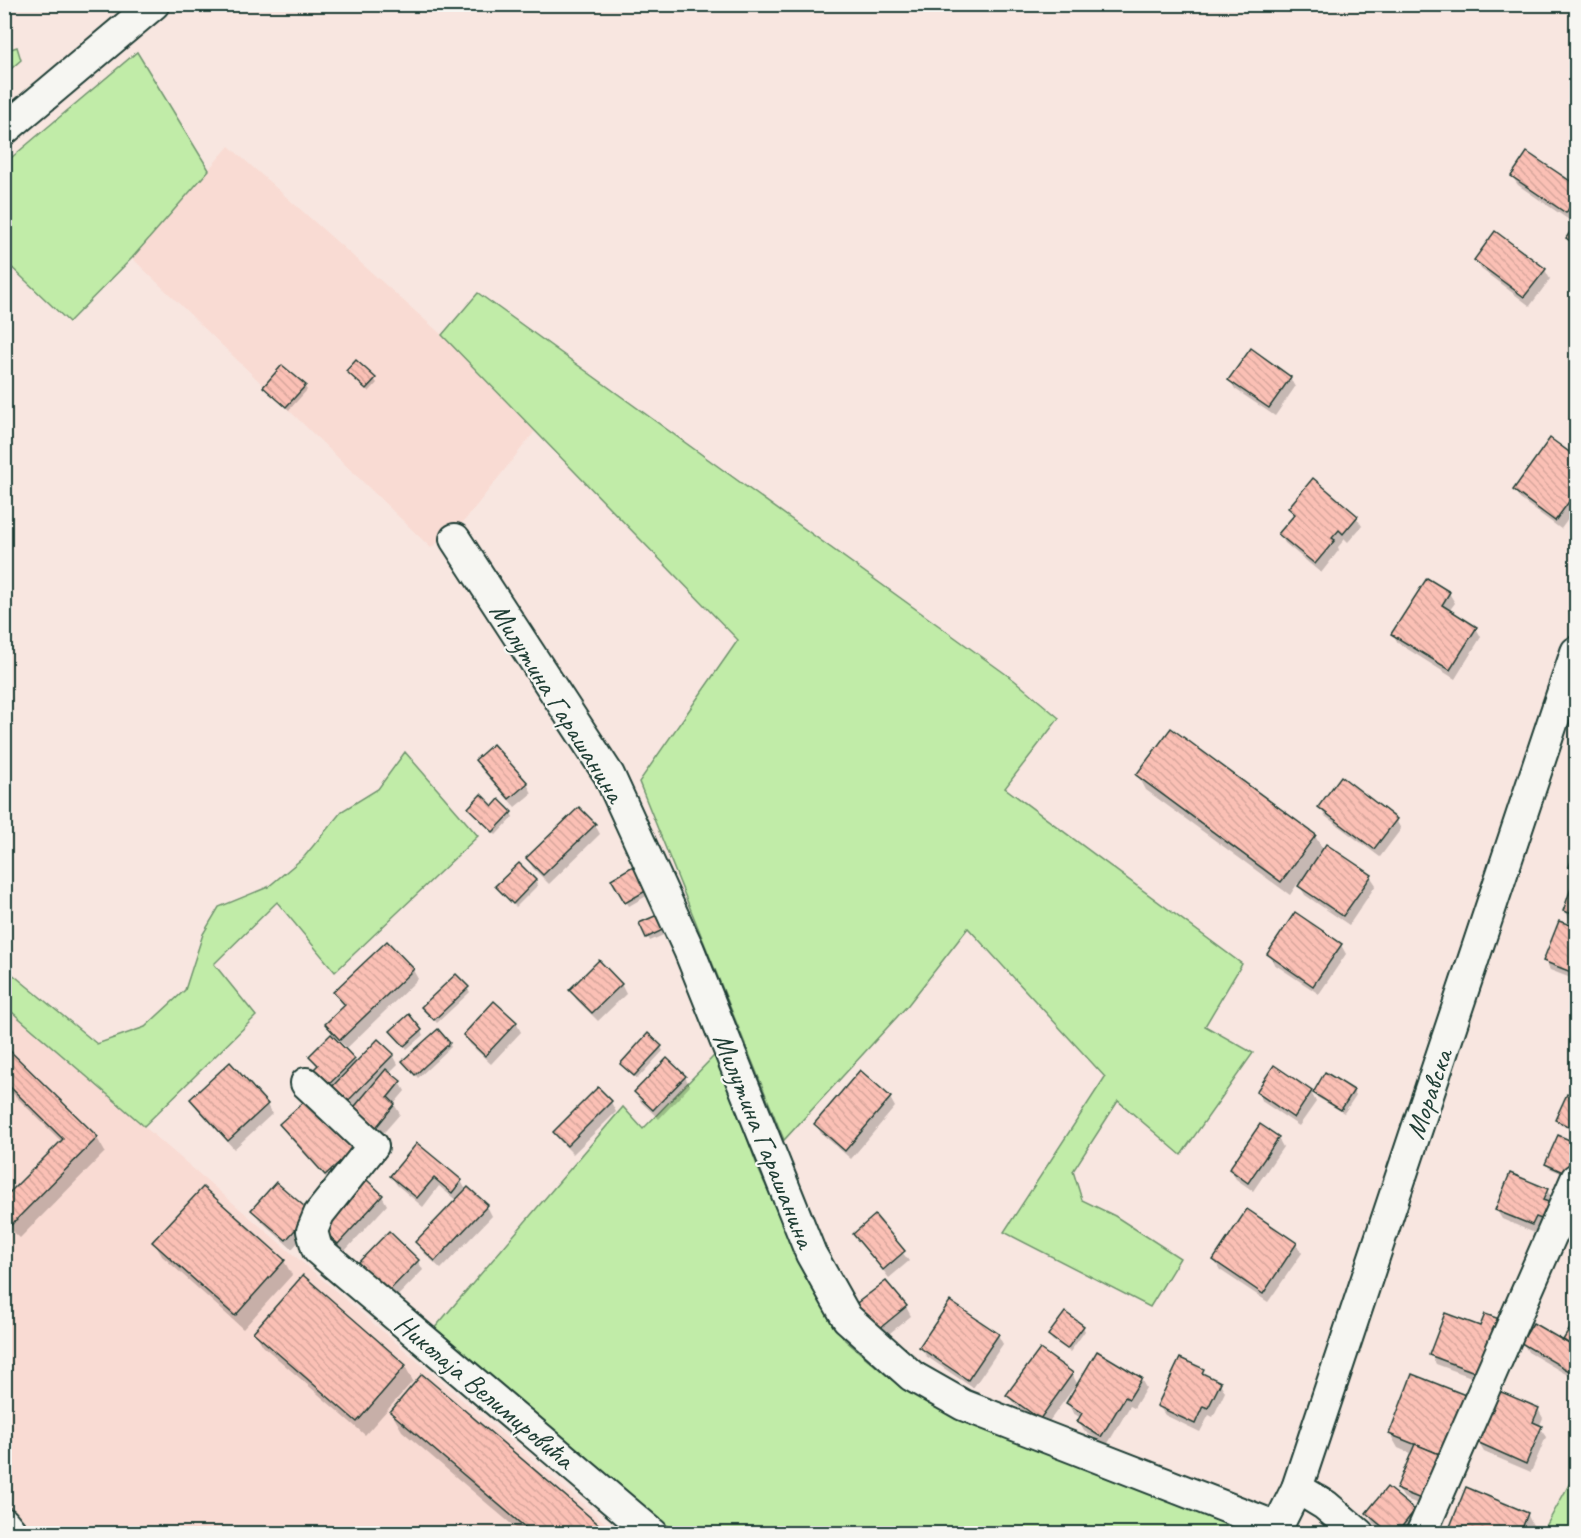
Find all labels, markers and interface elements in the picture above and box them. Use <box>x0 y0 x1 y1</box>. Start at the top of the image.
street label: Милутина Гарашанина <box>482 596 634 811</box>
street label: Милутина Гарашанина <box>705 1028 825 1255</box>
street label: Моравска <box>1397 1043 1461 1143</box>
street label: Николаја Велимировића <box>388 1306 583 1478</box>

